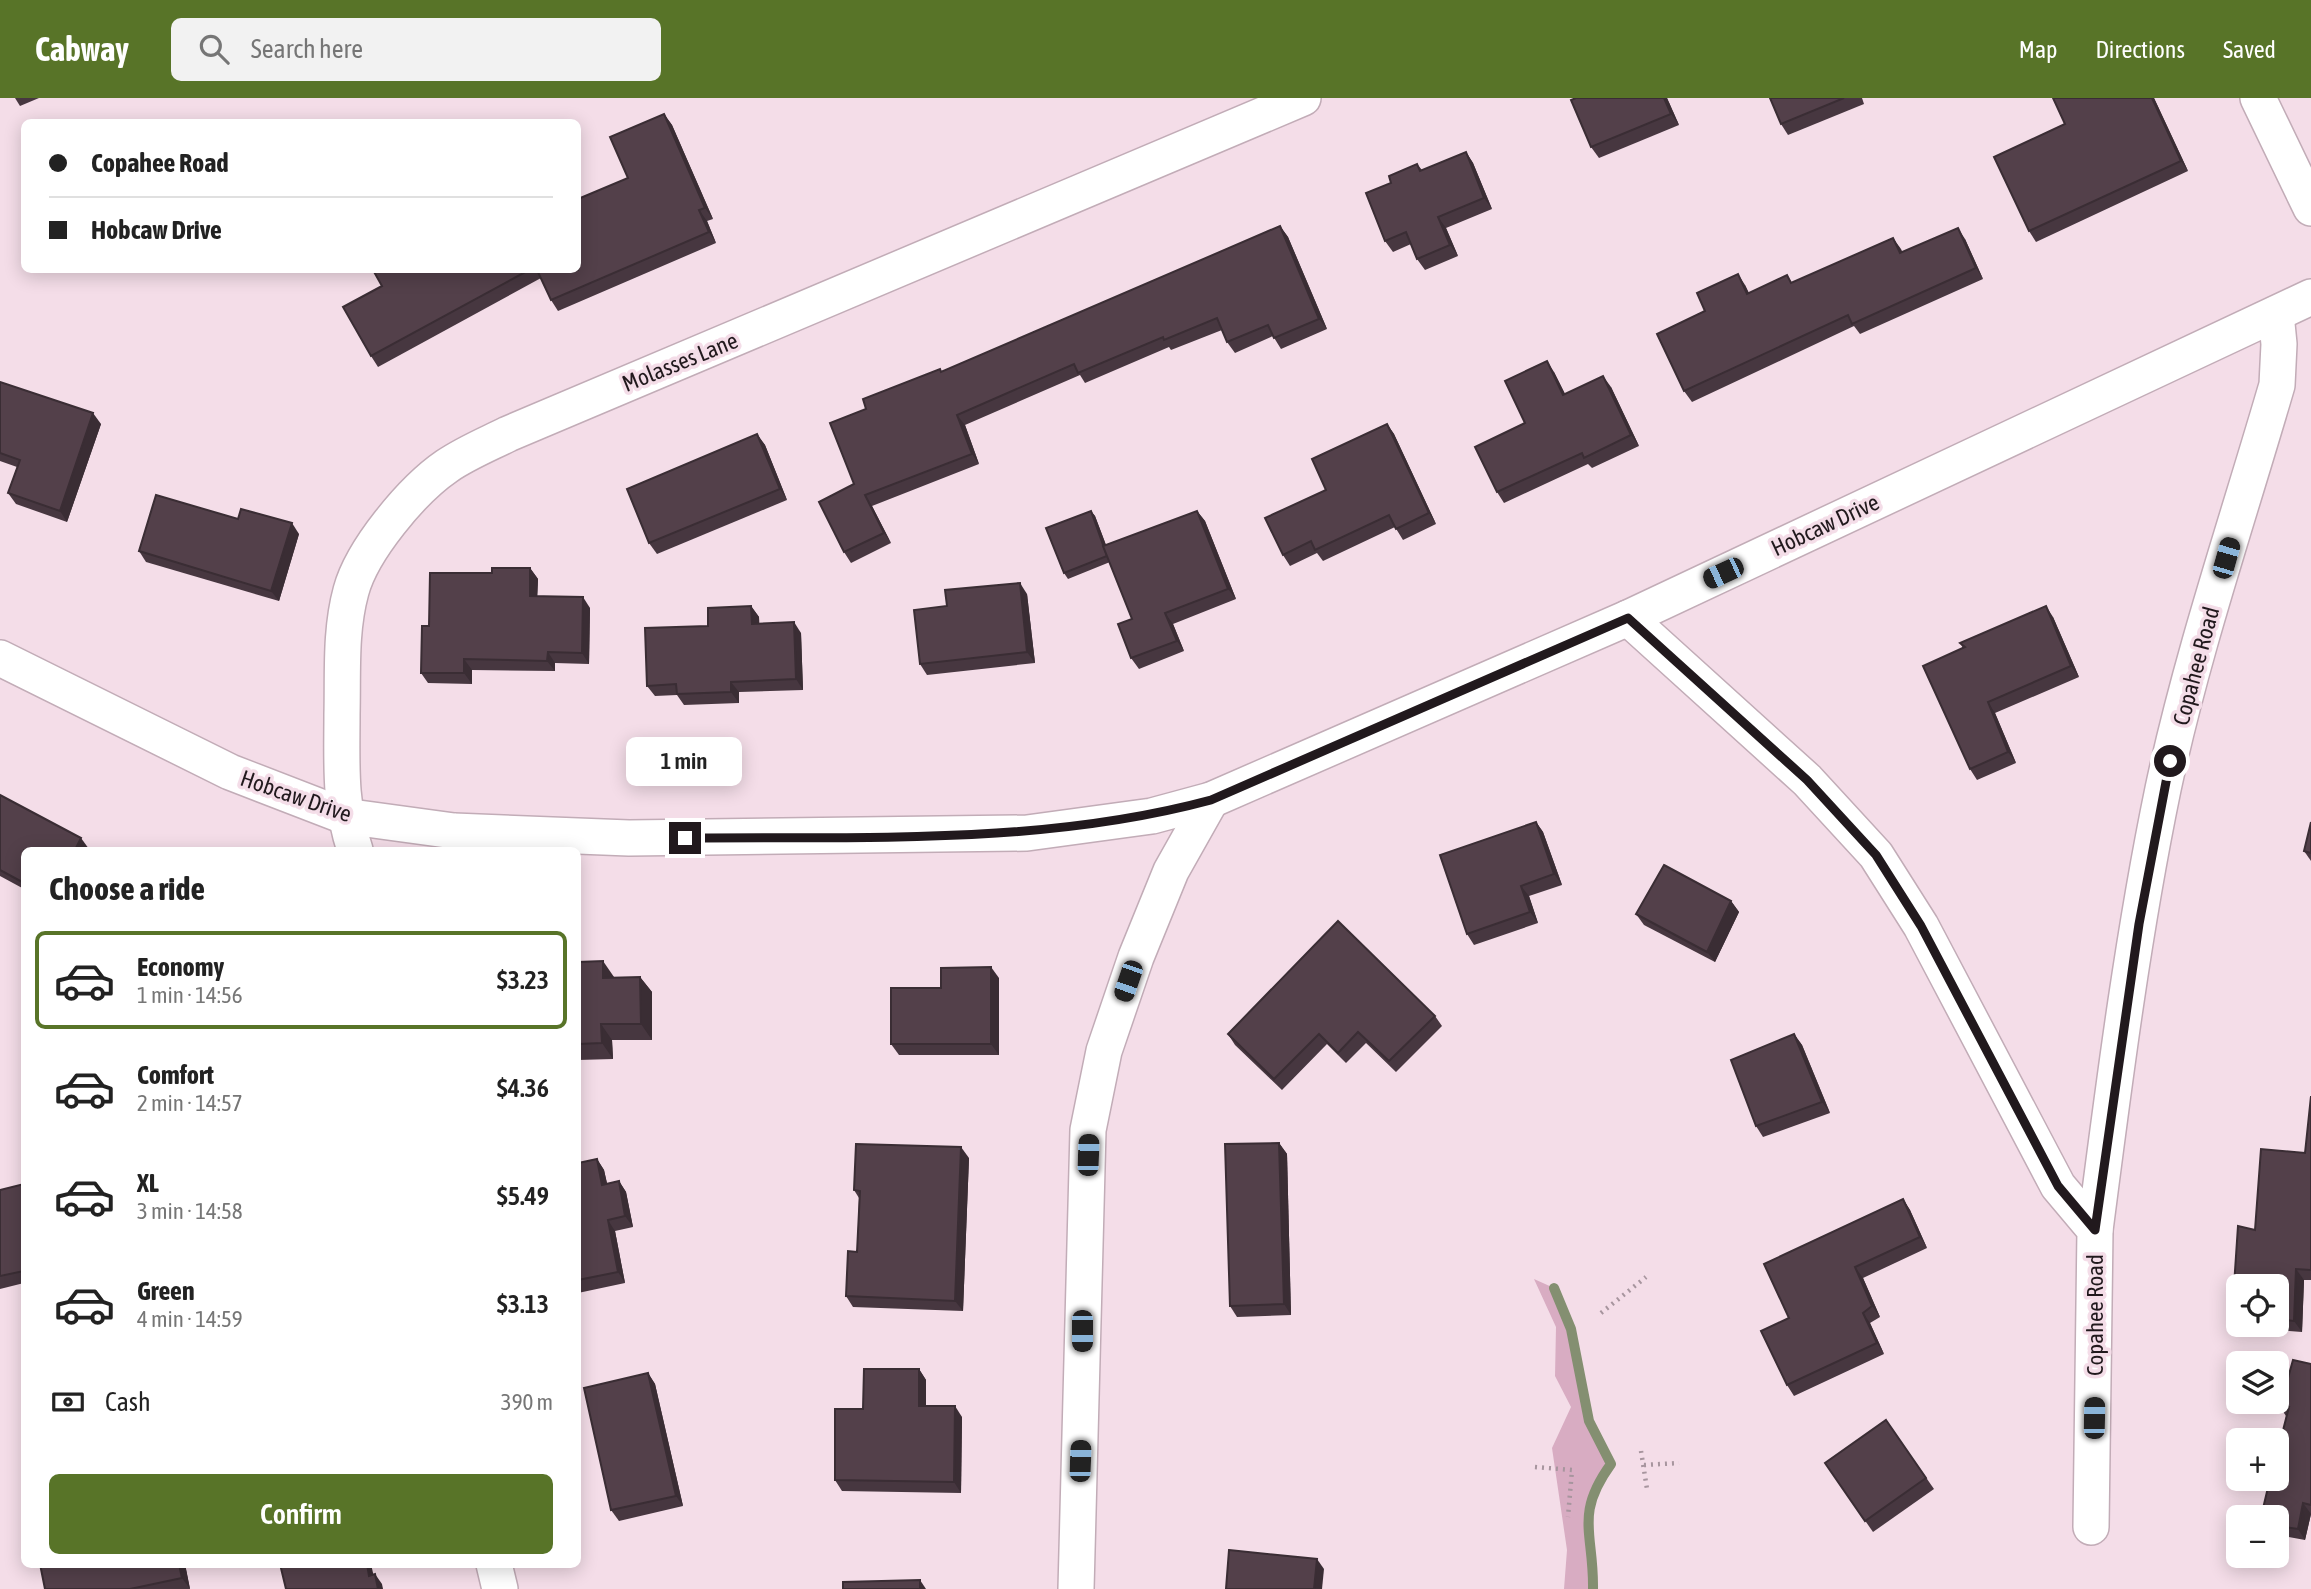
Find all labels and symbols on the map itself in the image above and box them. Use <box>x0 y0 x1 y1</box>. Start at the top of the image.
street label: Molasses Lane <box>618 327 742 397</box>
street label: Hobcaw Drive <box>1767 489 1883 561</box>
car <box>2211 535 2242 581</box>
car <box>1700 555 1747 591</box>
street label: Copahee Road <box>2168 604 2224 728</box>
callout: 1 min <box>627 736 743 786</box>
route start <box>2154 745 2186 777</box>
street label: Hobcaw Drive <box>237 765 355 827</box>
route end <box>669 822 701 854</box>
car <box>1112 958 1145 1004</box>
car <box>1077 1134 1100 1176</box>
street label: Copahee Road <box>2082 1254 2108 1376</box>
car <box>1072 1310 1093 1352</box>
car <box>2084 1397 2105 1439</box>
car <box>1069 1440 1092 1482</box>

